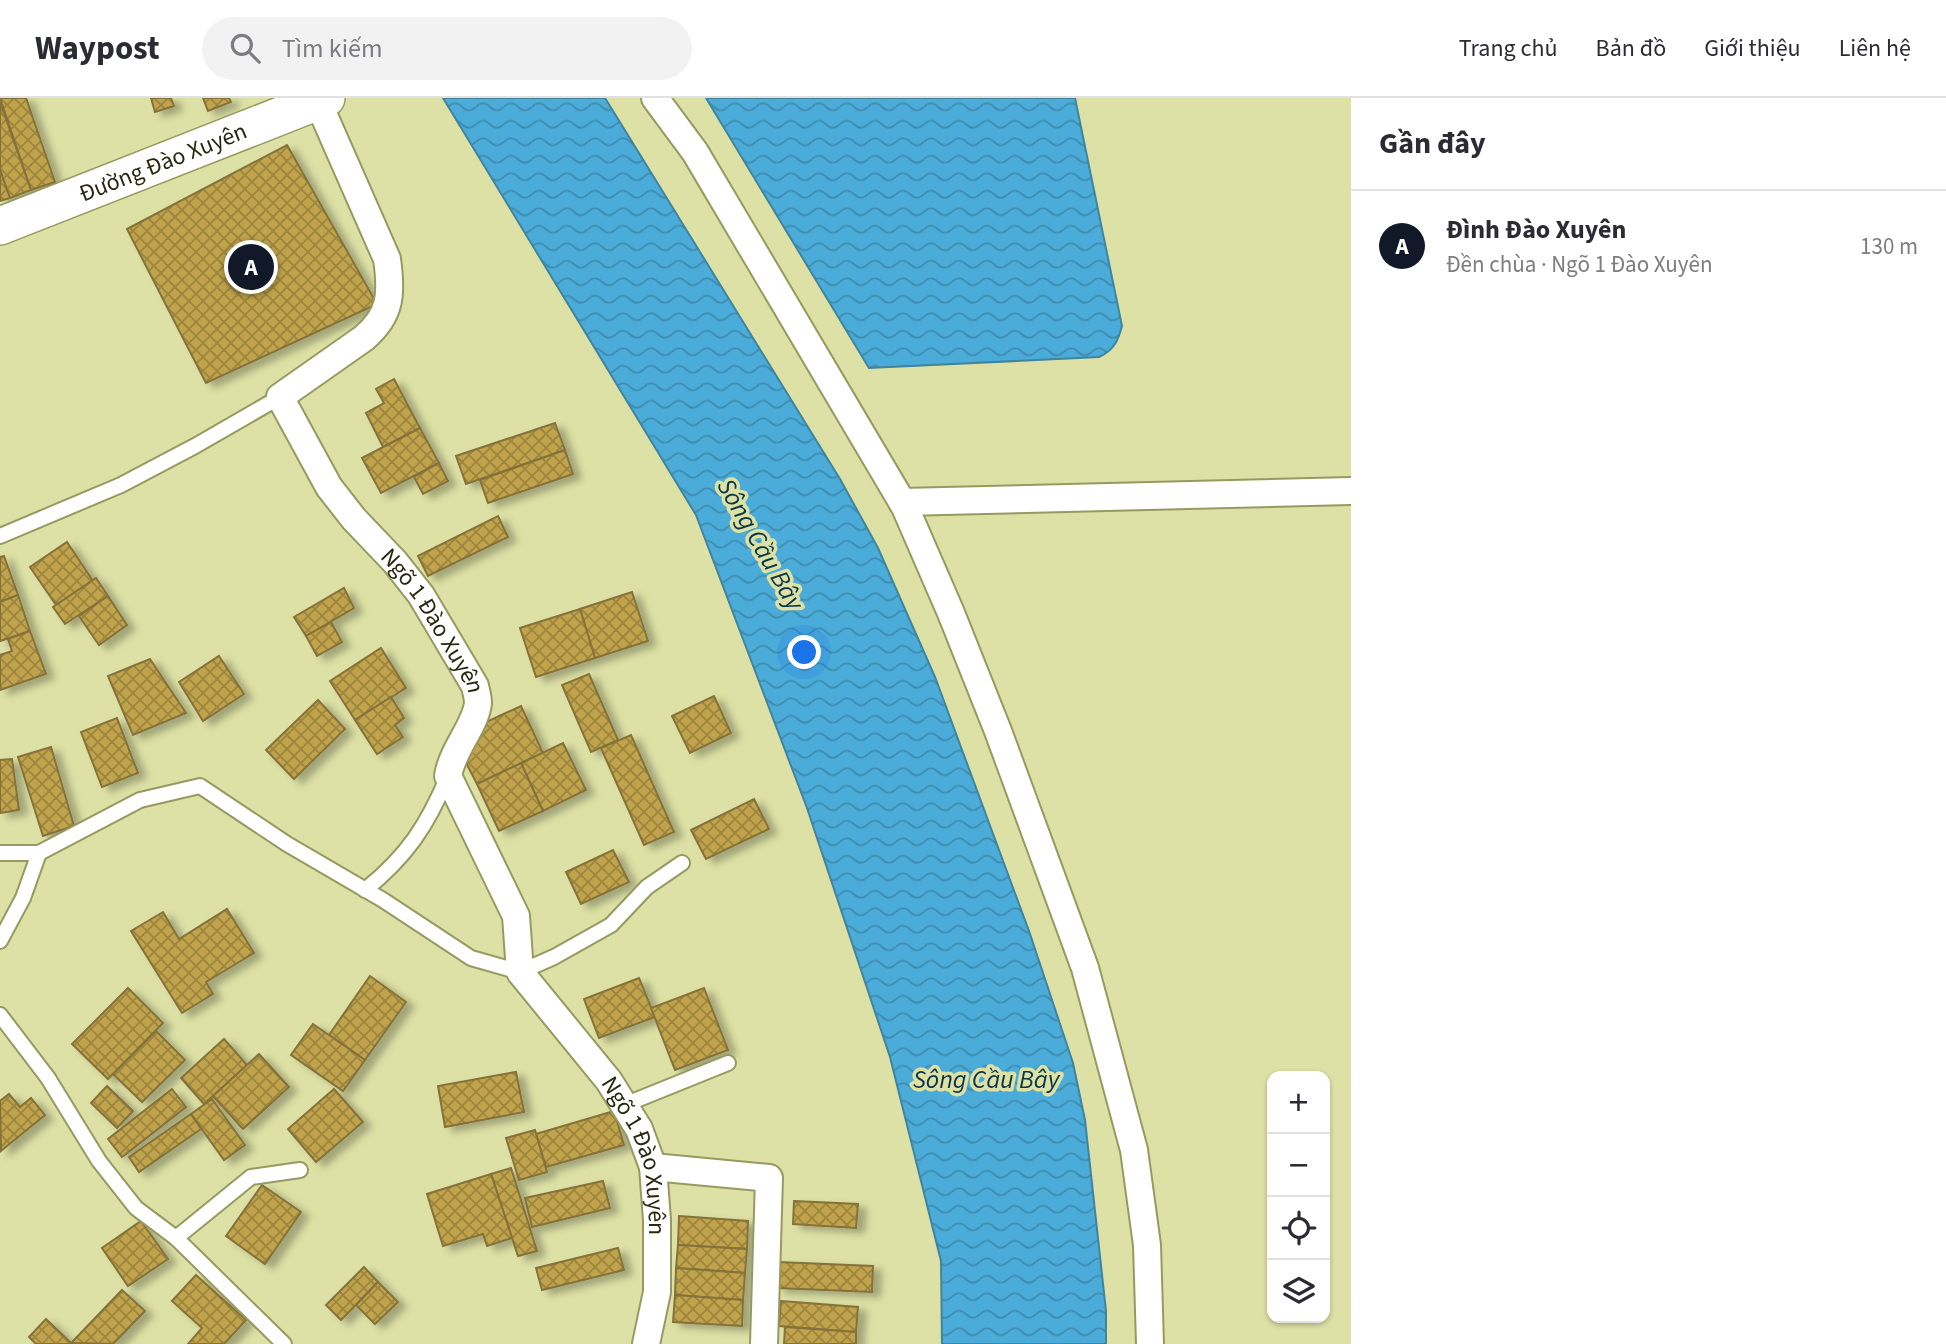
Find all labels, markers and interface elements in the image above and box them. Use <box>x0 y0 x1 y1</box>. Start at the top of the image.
search box <box>202 17 692 80</box>
text: Waypost <box>35 25 160 72</box>
icon: search <box>226 29 264 67</box>
text: Tìm kiếm <box>282 30 383 67</box>
text: Trang chủ <box>1459 31 1558 66</box>
text: Bản đồ <box>1596 31 1666 66</box>
text: Giới thiệu <box>1704 31 1801 66</box>
text: Liên hệ <box>1839 31 1911 66</box>
street label: Đường Đào Xuyên <box>74 114 252 211</box>
text: Gần đây <box>1379 122 1486 165</box>
text: Đình Đào Xuyên <box>1446 211 1626 248</box>
text: A <box>1395 230 1409 263</box>
text: 130 m <box>1860 230 1918 263</box>
pin: A <box>228 241 274 293</box>
text: Đền chùa · Ngõ 1 Đào Xuyên <box>1446 248 1712 281</box>
water label: Sông Cầu Bây <box>708 472 814 618</box>
street label: Ngõ 1 Đào Xuyên <box>372 540 493 696</box>
your location <box>787 635 821 669</box>
water label: Sông Cầu Bây <box>913 1061 1061 1098</box>
street label: Ngõ 1 Đào Xuyên <box>592 1070 674 1235</box>
map controls <box>1267 1071 1330 1323</box>
button: + <box>1267 1071 1330 1134</box>
button: − <box>1267 1134 1330 1197</box>
button: locate <box>1267 1197 1330 1260</box>
button: layers <box>1267 1260 1330 1323</box>

